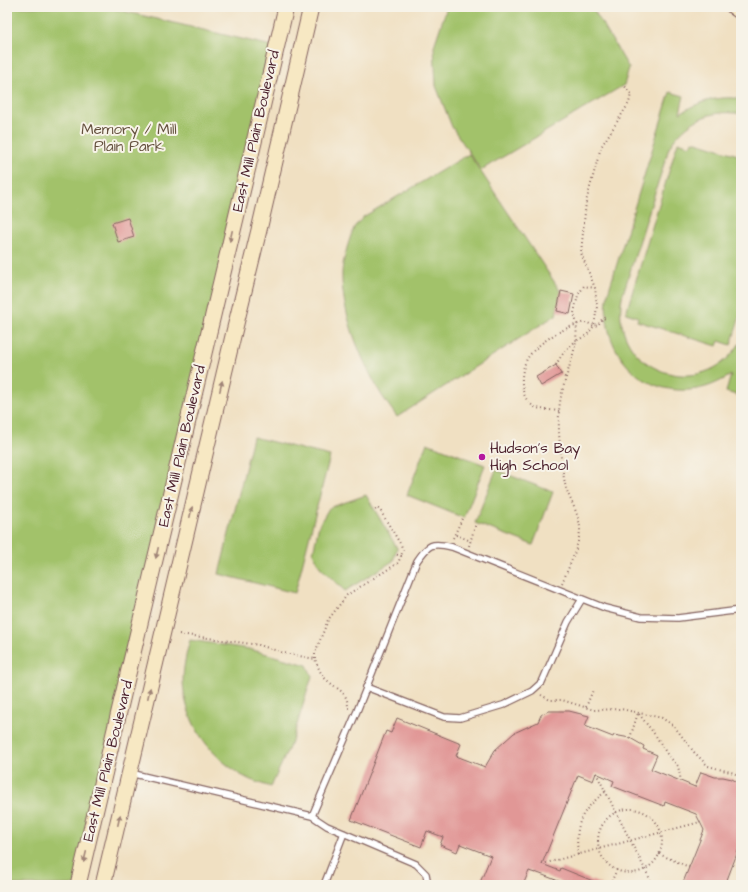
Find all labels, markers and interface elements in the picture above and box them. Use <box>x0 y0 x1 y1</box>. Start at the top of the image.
street label: East Mill Plain Boulevard <box>227 48 285 214</box>
park label: Memory / Mill Plain Park <box>81 119 177 157</box>
one-way arrow <box>228 229 234 242</box>
street label: East Mill Plain Boulevard <box>153 363 211 529</box>
one-way arrow <box>218 379 224 391</box>
place label: Hudson's Bay High School <box>490 438 580 477</box>
marker: Hudson's Bay High School <box>477 452 487 462</box>
one-way arrow <box>189 506 195 518</box>
one-way arrow <box>154 547 160 559</box>
street label: East Mill Plain Boulevard <box>78 678 138 844</box>
one-way arrow <box>146 687 152 699</box>
one-way arrow <box>116 814 122 826</box>
one-way arrow <box>82 851 88 863</box>

